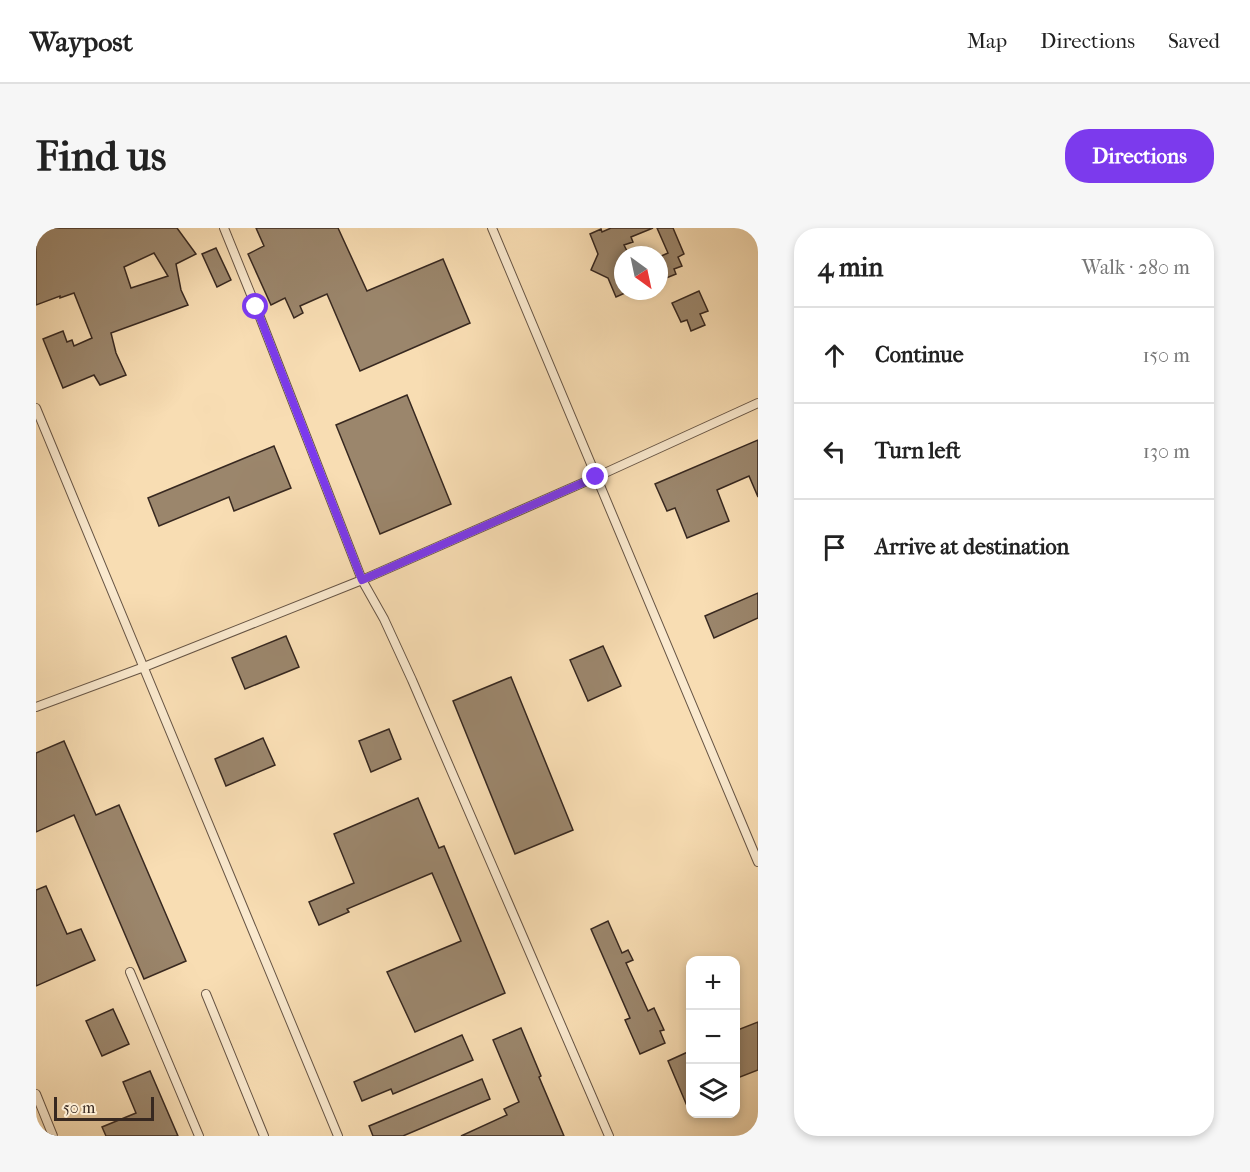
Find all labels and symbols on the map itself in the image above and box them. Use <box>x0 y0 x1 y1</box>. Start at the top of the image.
north arrow <box>614 246 668 300</box>
route start <box>242 293 268 319</box>
route end <box>582 463 608 489</box>
scale bar <box>54 1094 154 1122</box>

